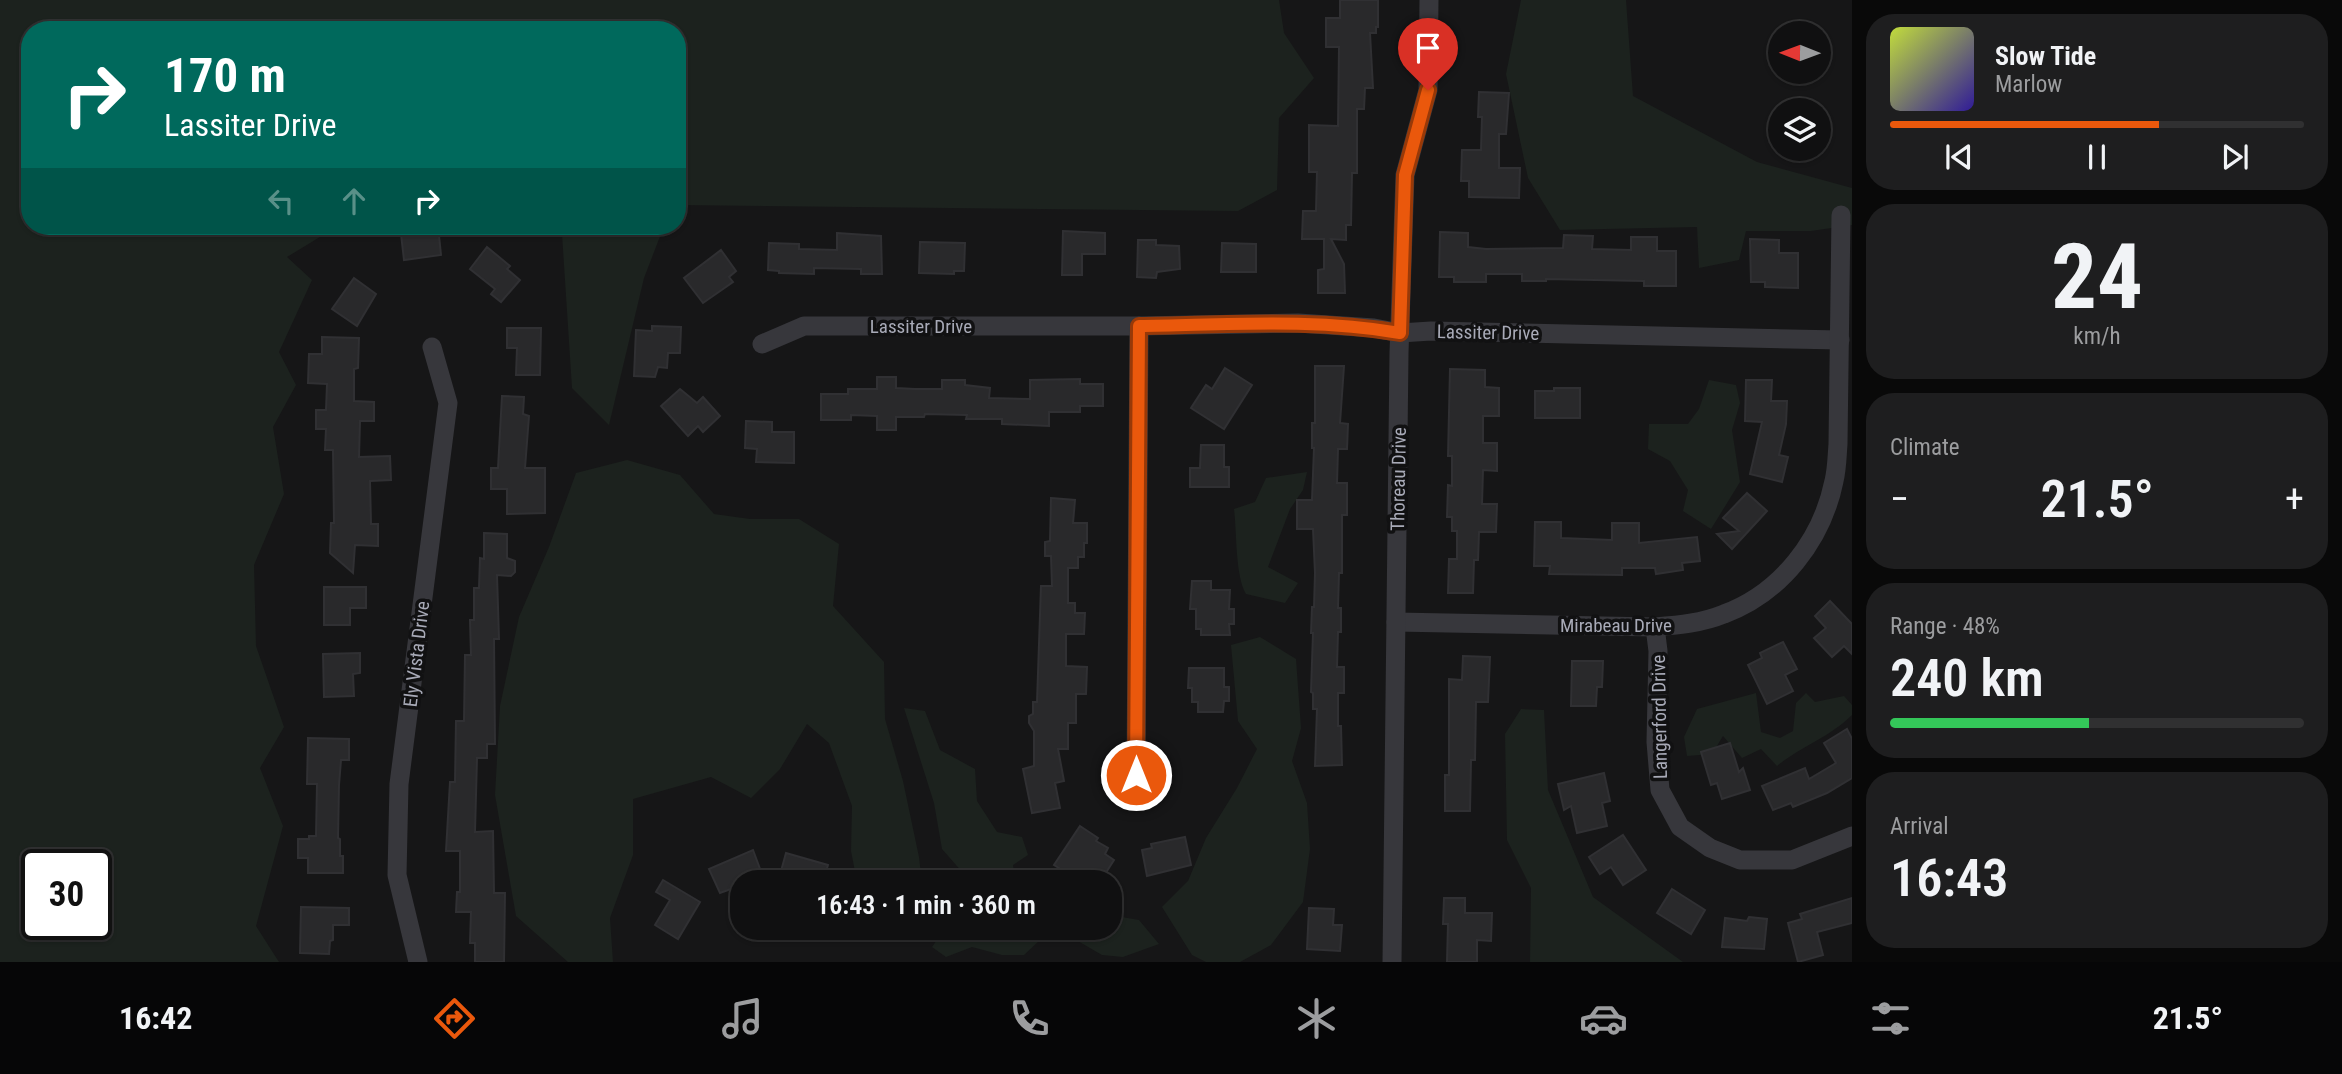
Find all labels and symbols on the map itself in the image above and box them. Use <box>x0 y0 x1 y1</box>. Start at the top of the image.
pin <box>1398 18 1458 90</box>
north arrow <box>1768 21 1830 84</box>
street label: Lassiter Drive <box>870 315 972 338</box>
street label: Lassiter Drive <box>1437 320 1539 345</box>
street label: Thoreau Drive <box>1386 427 1411 531</box>
street label: Ely Vista Drive <box>399 600 434 708</box>
street label: Mirabeau Drive <box>1560 614 1672 637</box>
street label: Langerford Drive <box>1647 655 1672 779</box>
position arrow <box>1099 738 1173 812</box>
speed limit sign: 30 <box>21 849 112 940</box>

